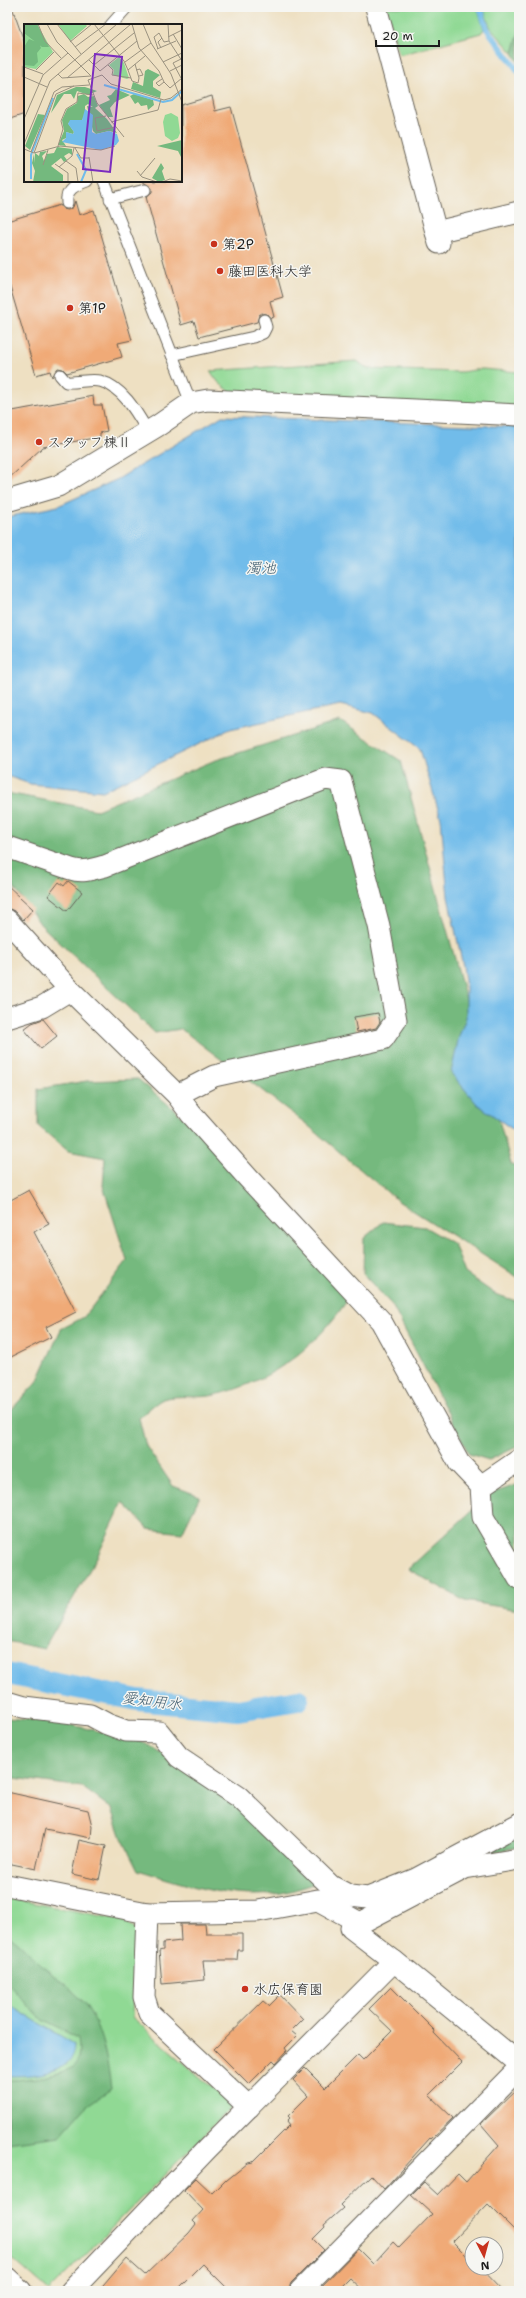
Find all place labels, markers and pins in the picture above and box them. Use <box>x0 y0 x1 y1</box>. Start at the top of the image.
place label: 第2P <box>222 235 254 253</box>
marker: 第2P <box>209 239 219 249</box>
place label: 藤田医科大学 <box>228 262 312 280</box>
marker: 藤田医科大学 <box>215 266 225 276</box>
place label: 第1P <box>78 299 106 317</box>
marker: 第1P <box>65 303 75 313</box>
place label: スタッフ棟Ⅱ <box>47 433 131 451</box>
marker: スタッフ棟Ⅱ <box>34 437 44 447</box>
place label: 水広保育園 <box>253 1980 323 1998</box>
marker: 水広保育園 <box>240 1984 250 1994</box>

